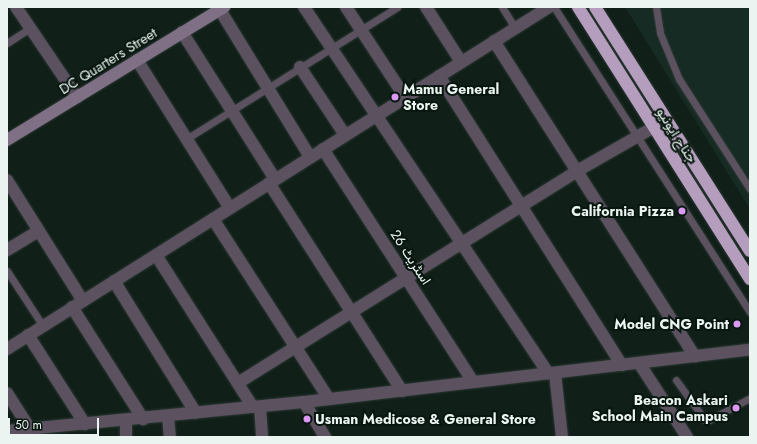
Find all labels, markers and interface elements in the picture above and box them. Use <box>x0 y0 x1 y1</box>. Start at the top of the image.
street label: DC Quarters Street <box>56 24 160 98</box>
place label: Mamu General Store <box>403 81 499 114</box>
marker: Mamu General Store <box>390 92 400 102</box>
street label: جناح ایونیو <box>653 104 701 166</box>
place label: California Pizza <box>571 203 674 219</box>
marker: California Pizza <box>677 206 687 216</box>
street label: اسٹریٹ 26 <box>387 226 435 288</box>
place label: Model CNG Point <box>614 316 729 332</box>
marker: Model CNG Point <box>732 319 742 329</box>
place label: Beacon Askari School Main Campus <box>592 392 728 424</box>
marker: Beacon Askari School Main Campus <box>731 403 741 413</box>
scale bar <box>10 410 101 436</box>
place label: Usman Medicose & General Store <box>315 411 536 427</box>
marker: Usman Medicose & General Store <box>302 414 312 424</box>
text: 50 m <box>15 416 42 434</box>

